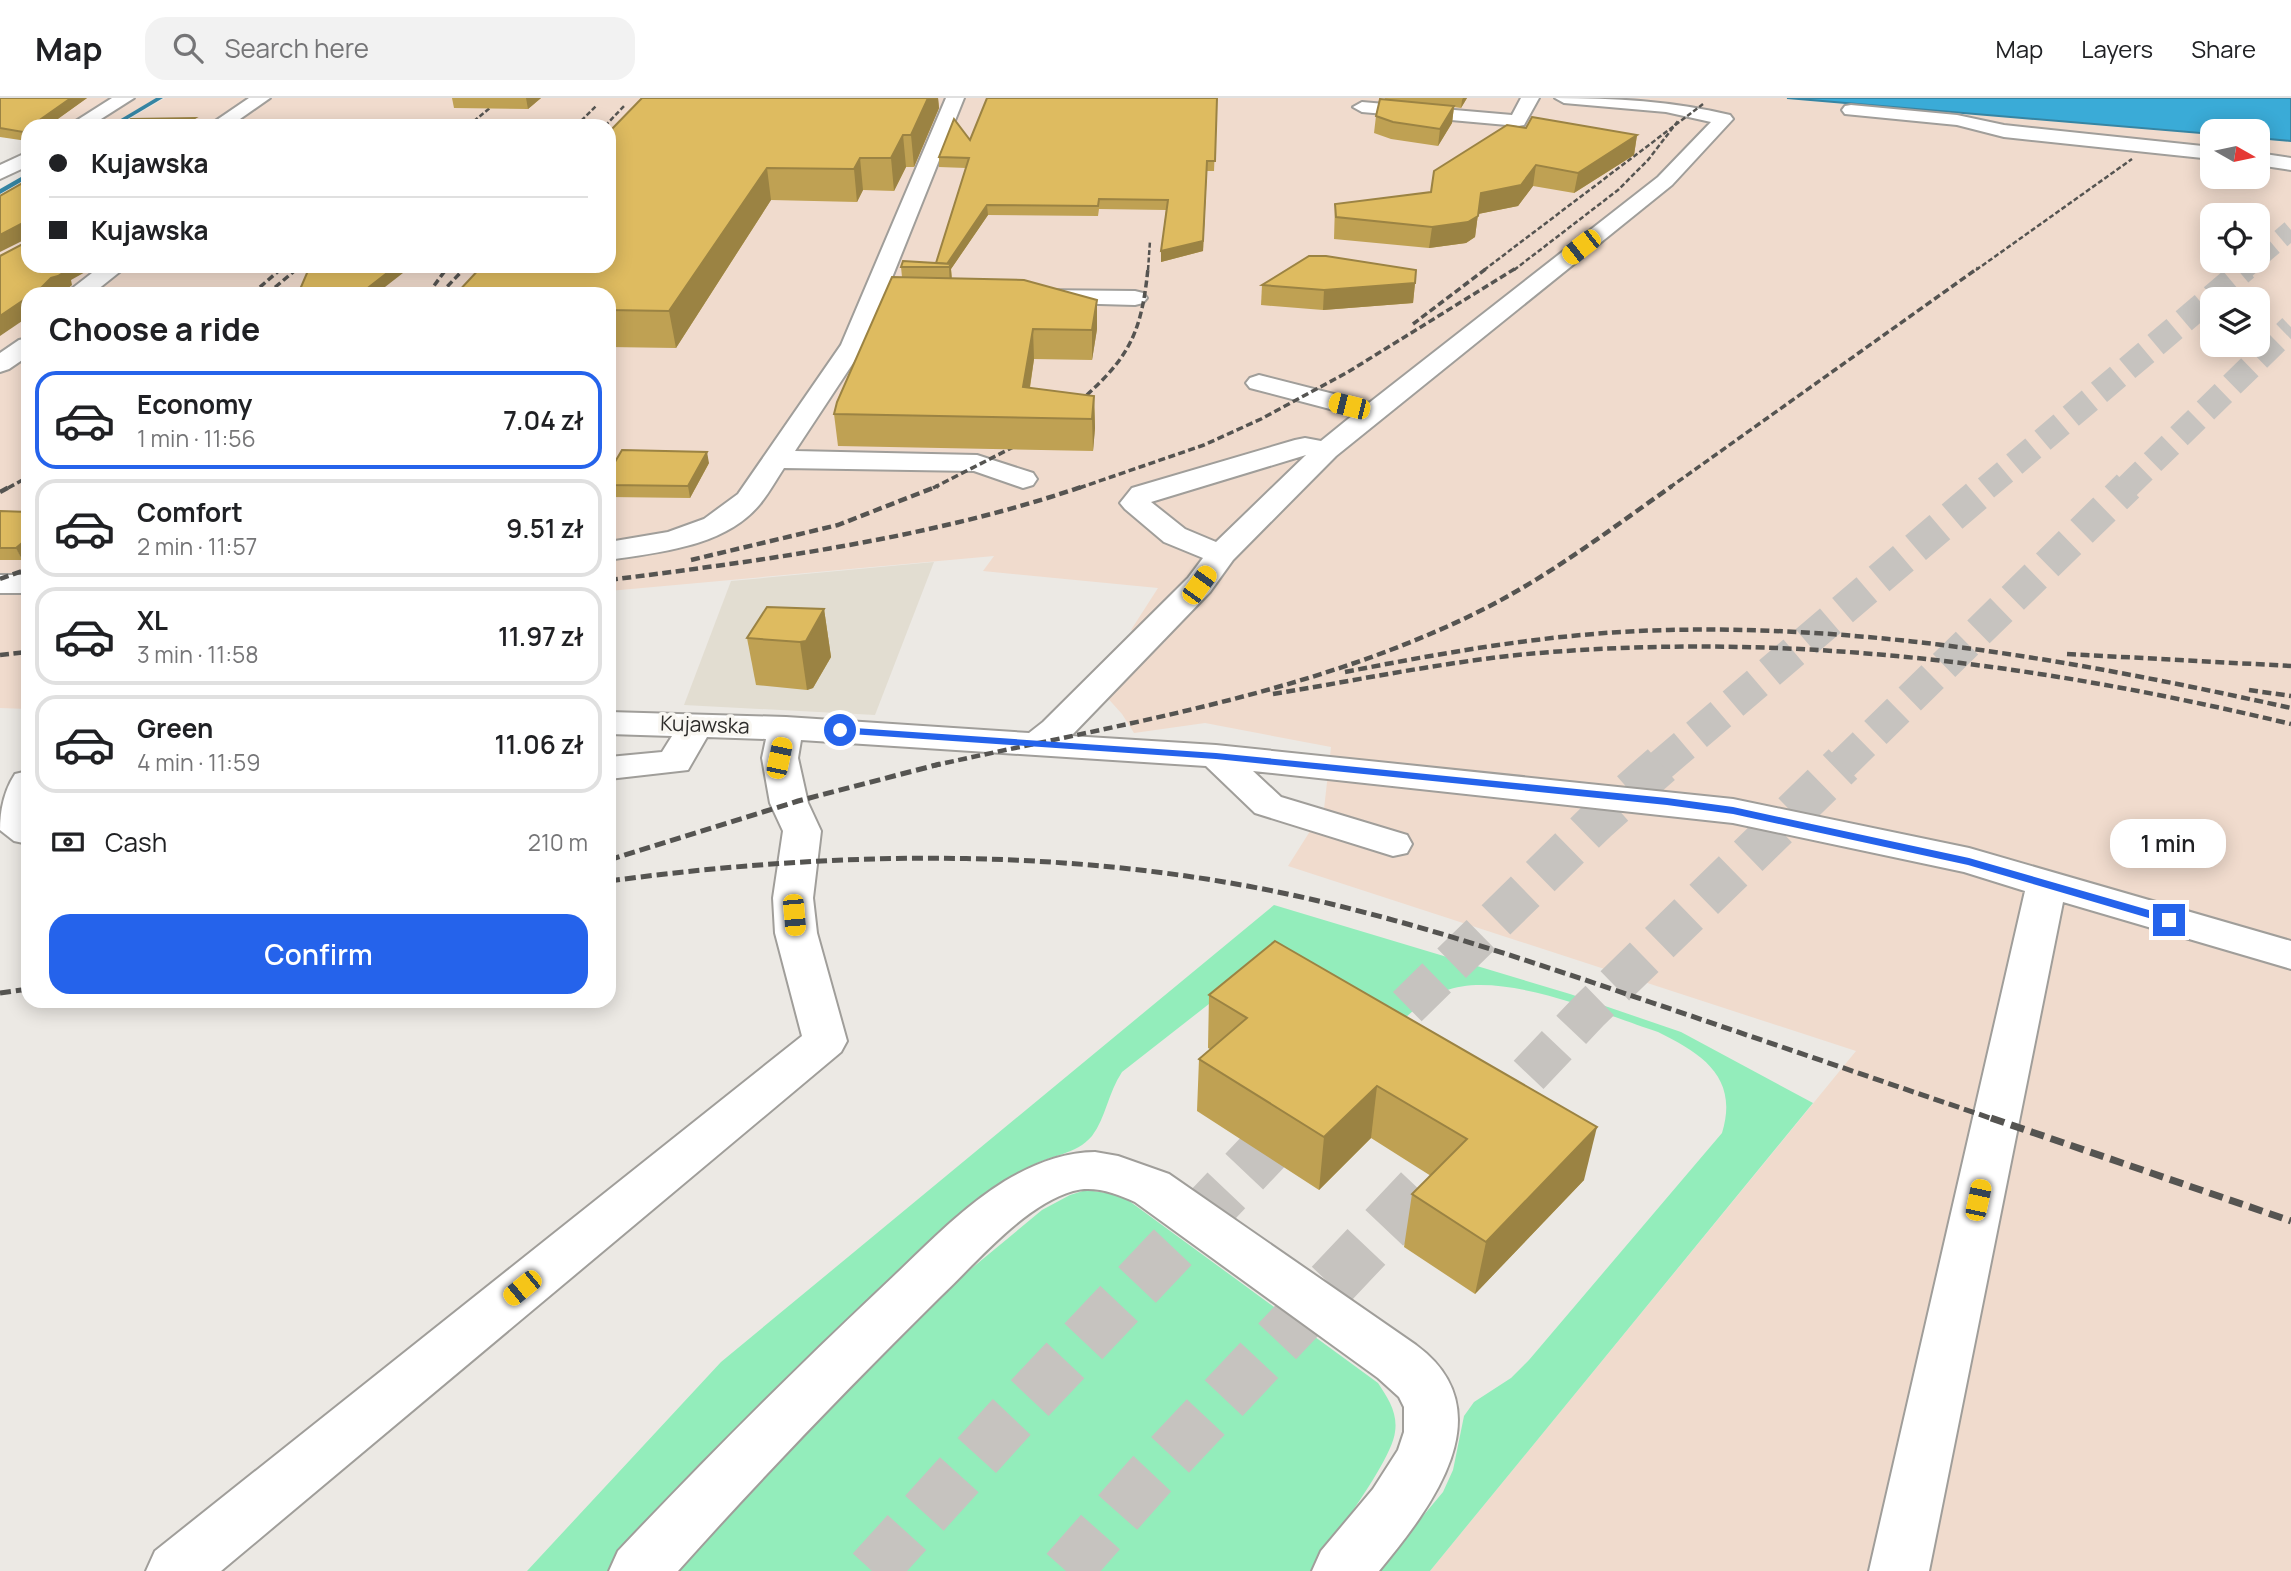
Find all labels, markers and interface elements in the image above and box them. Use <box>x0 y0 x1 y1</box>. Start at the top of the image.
search box <box>145 17 635 80</box>
text: Map <box>35 26 103 71</box>
icon: search <box>169 29 207 67</box>
text: Search here <box>225 30 369 66</box>
text: Map <box>1996 32 2043 65</box>
text: Layers <box>2081 32 2153 65</box>
text: Share <box>2191 32 2256 65</box>
north arrow <box>2200 119 2270 189</box>
map controls <box>2200 119 2270 357</box>
text: Kujawska <box>91 145 209 181</box>
button: locate <box>2200 203 2270 273</box>
text: Kujawska <box>91 212 209 248</box>
car <box>1558 226 1605 268</box>
button: layers <box>2200 287 2270 357</box>
text: Choose a ride <box>49 307 260 351</box>
text: Economy <box>137 386 252 422</box>
icon: car <box>53 389 116 452</box>
car <box>1327 391 1372 421</box>
text: 7.04 zł <box>503 402 584 438</box>
text: 1 min · 11:56 <box>137 422 256 454</box>
text: Comfort <box>137 494 243 530</box>
icon: car <box>53 497 116 560</box>
text: 9.51 zł <box>506 510 584 546</box>
text: 2 min · 11:57 <box>137 530 257 562</box>
car <box>1179 562 1220 608</box>
text: XL <box>137 602 168 638</box>
icon: car <box>53 605 116 668</box>
text: 11.97 zł <box>498 618 584 654</box>
text: 3 min · 11:58 <box>137 638 259 670</box>
street label: Kujawska <box>660 708 750 740</box>
text: Green <box>137 710 213 746</box>
icon: car <box>53 713 116 776</box>
route start <box>824 714 856 746</box>
text: 11.06 zł <box>495 726 584 762</box>
car <box>765 735 794 781</box>
text: 4 min · 11:59 <box>137 746 260 778</box>
callout: 1 min <box>2111 818 2227 868</box>
icon: cash <box>49 823 87 861</box>
text: Cash <box>105 824 167 860</box>
text: 210 m <box>528 826 588 858</box>
text: 1 min <box>2141 827 2195 859</box>
car <box>782 893 807 937</box>
route end <box>2153 904 2185 936</box>
button: Confirm <box>49 914 588 994</box>
car <box>1964 1177 1993 1223</box>
car <box>500 1267 545 1309</box>

